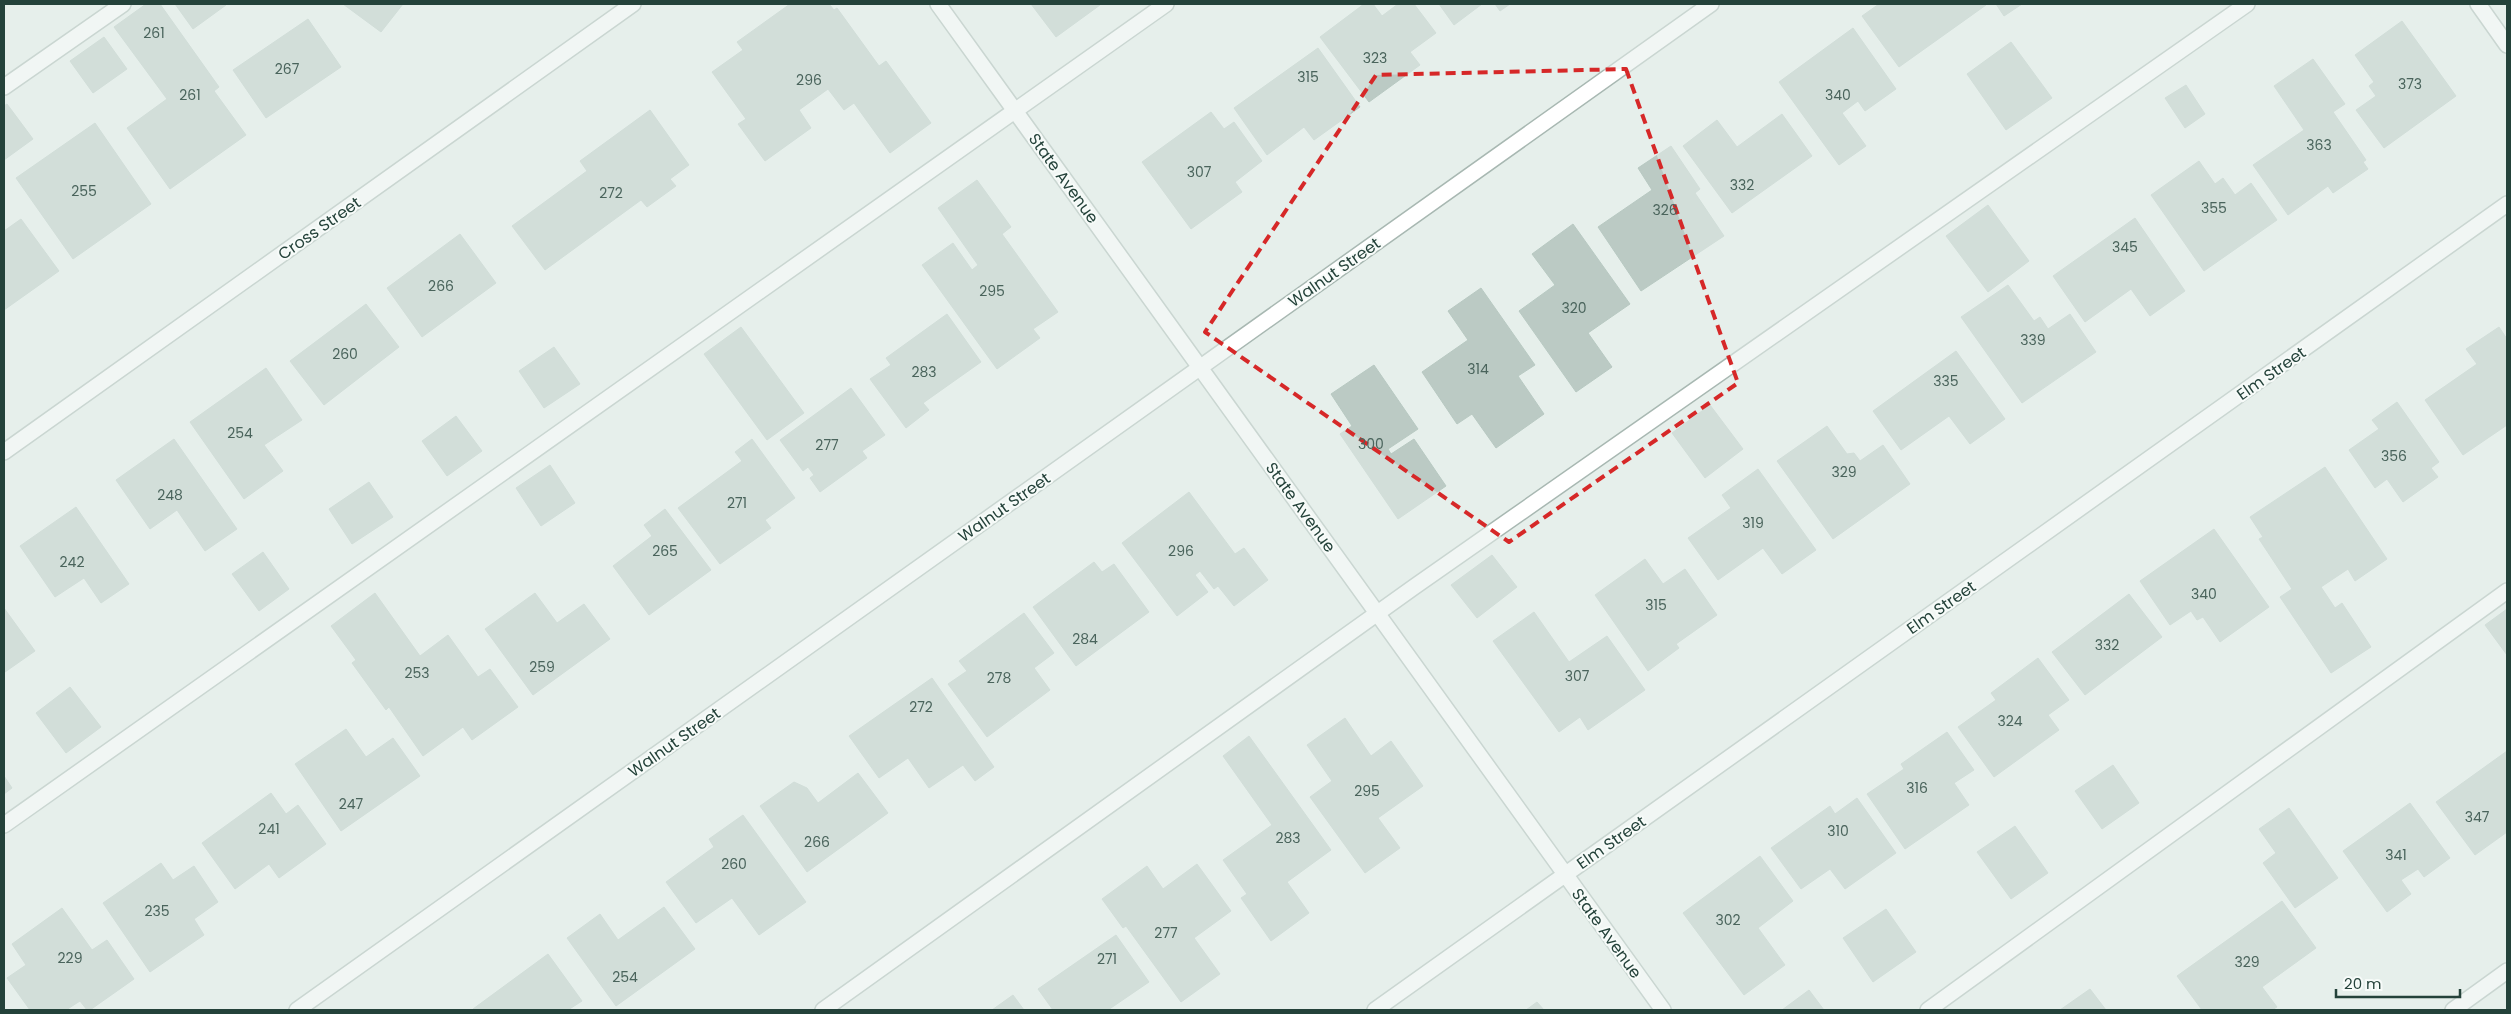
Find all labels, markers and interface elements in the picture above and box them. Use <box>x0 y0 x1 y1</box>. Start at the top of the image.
house number: 261 <box>143 23 165 43</box>
house number: 323 <box>1363 48 1387 68</box>
house number: 267 <box>275 59 300 79</box>
house number: 315 <box>1297 67 1319 87</box>
house number: 296 <box>796 70 822 90</box>
house number: 373 <box>2398 74 2422 94</box>
house number: 261 <box>179 85 201 105</box>
house number: 340 <box>1825 85 1851 105</box>
street label: State Avenue <box>1023 129 1104 228</box>
house number: 363 <box>2306 135 2332 155</box>
house number: 307 <box>1187 162 1212 182</box>
house number: 332 <box>1730 175 1754 195</box>
house number: 255 <box>71 181 97 201</box>
house number: 272 <box>599 183 623 203</box>
street label: Cross Street <box>273 191 366 265</box>
house number: 355 <box>2201 198 2227 218</box>
house number: 326 <box>1652 200 1678 220</box>
street label: Walnut Street <box>1284 232 1385 313</box>
house number: 345 <box>2112 237 2138 257</box>
house number: 266 <box>428 276 454 296</box>
house number: 295 <box>979 281 1005 301</box>
house number: 320 <box>1561 298 1587 318</box>
house number: 339 <box>2020 330 2046 350</box>
street label: Elm Street <box>2232 341 2311 406</box>
house number: 260 <box>332 344 358 364</box>
house number: 314 <box>1467 359 1489 379</box>
house number: 283 <box>911 362 937 382</box>
house number: 335 <box>1933 371 1959 391</box>
house number: 254 <box>227 423 253 443</box>
house number: 300 <box>1358 434 1384 454</box>
house number: 277 <box>815 435 839 455</box>
house number: 356 <box>2381 446 2407 466</box>
street label: State Avenue <box>1260 458 1341 557</box>
house number: 329 <box>1831 462 1857 482</box>
street label: Walnut Street <box>954 467 1055 548</box>
house number: 248 <box>157 485 183 505</box>
house number: 271 <box>727 493 747 513</box>
house number: 319 <box>1742 513 1764 533</box>
house number: 265 <box>652 541 678 561</box>
house number: 296 <box>1168 541 1194 561</box>
house number: 242 <box>60 552 84 572</box>
street label: Elm Street <box>1902 575 1981 640</box>
house number: 340 <box>2191 584 2217 604</box>
house number: 315 <box>1645 595 1667 615</box>
house number: 284 <box>1072 629 1098 649</box>
house number: 332 <box>2095 635 2119 655</box>
house number: 259 <box>529 657 555 677</box>
house number: 253 <box>404 663 430 683</box>
house number: 307 <box>1565 666 1590 686</box>
house number: 278 <box>987 668 1011 688</box>
house number: 272 <box>909 697 933 717</box>
street label: Walnut Street <box>624 702 725 783</box>
house number: 324 <box>1997 711 2023 731</box>
house number: 316 <box>1906 778 1928 798</box>
house number: 295 <box>1354 781 1380 801</box>
house number: 247 <box>339 794 364 814</box>
house number: 347 <box>2465 807 2490 827</box>
street label: Elm Street <box>1572 810 1651 875</box>
house number: 241 <box>258 819 280 839</box>
house number: 310 <box>1827 821 1849 841</box>
house number: 283 <box>1275 828 1301 848</box>
house number: 266 <box>804 832 830 852</box>
house number: 341 <box>2385 845 2407 865</box>
house number: 260 <box>721 854 747 874</box>
street label: State Avenue <box>1566 884 1647 983</box>
house number: 235 <box>144 901 170 921</box>
house number: 302 <box>1715 910 1741 930</box>
house number: 277 <box>1154 923 1178 943</box>
house number: 229 <box>58 948 82 968</box>
house number: 271 <box>1097 949 1117 969</box>
house number: 329 <box>2234 952 2260 972</box>
scale bar <box>2336 966 2460 998</box>
house number: 254 <box>612 967 638 987</box>
text: 20 m <box>2344 973 2382 994</box>

